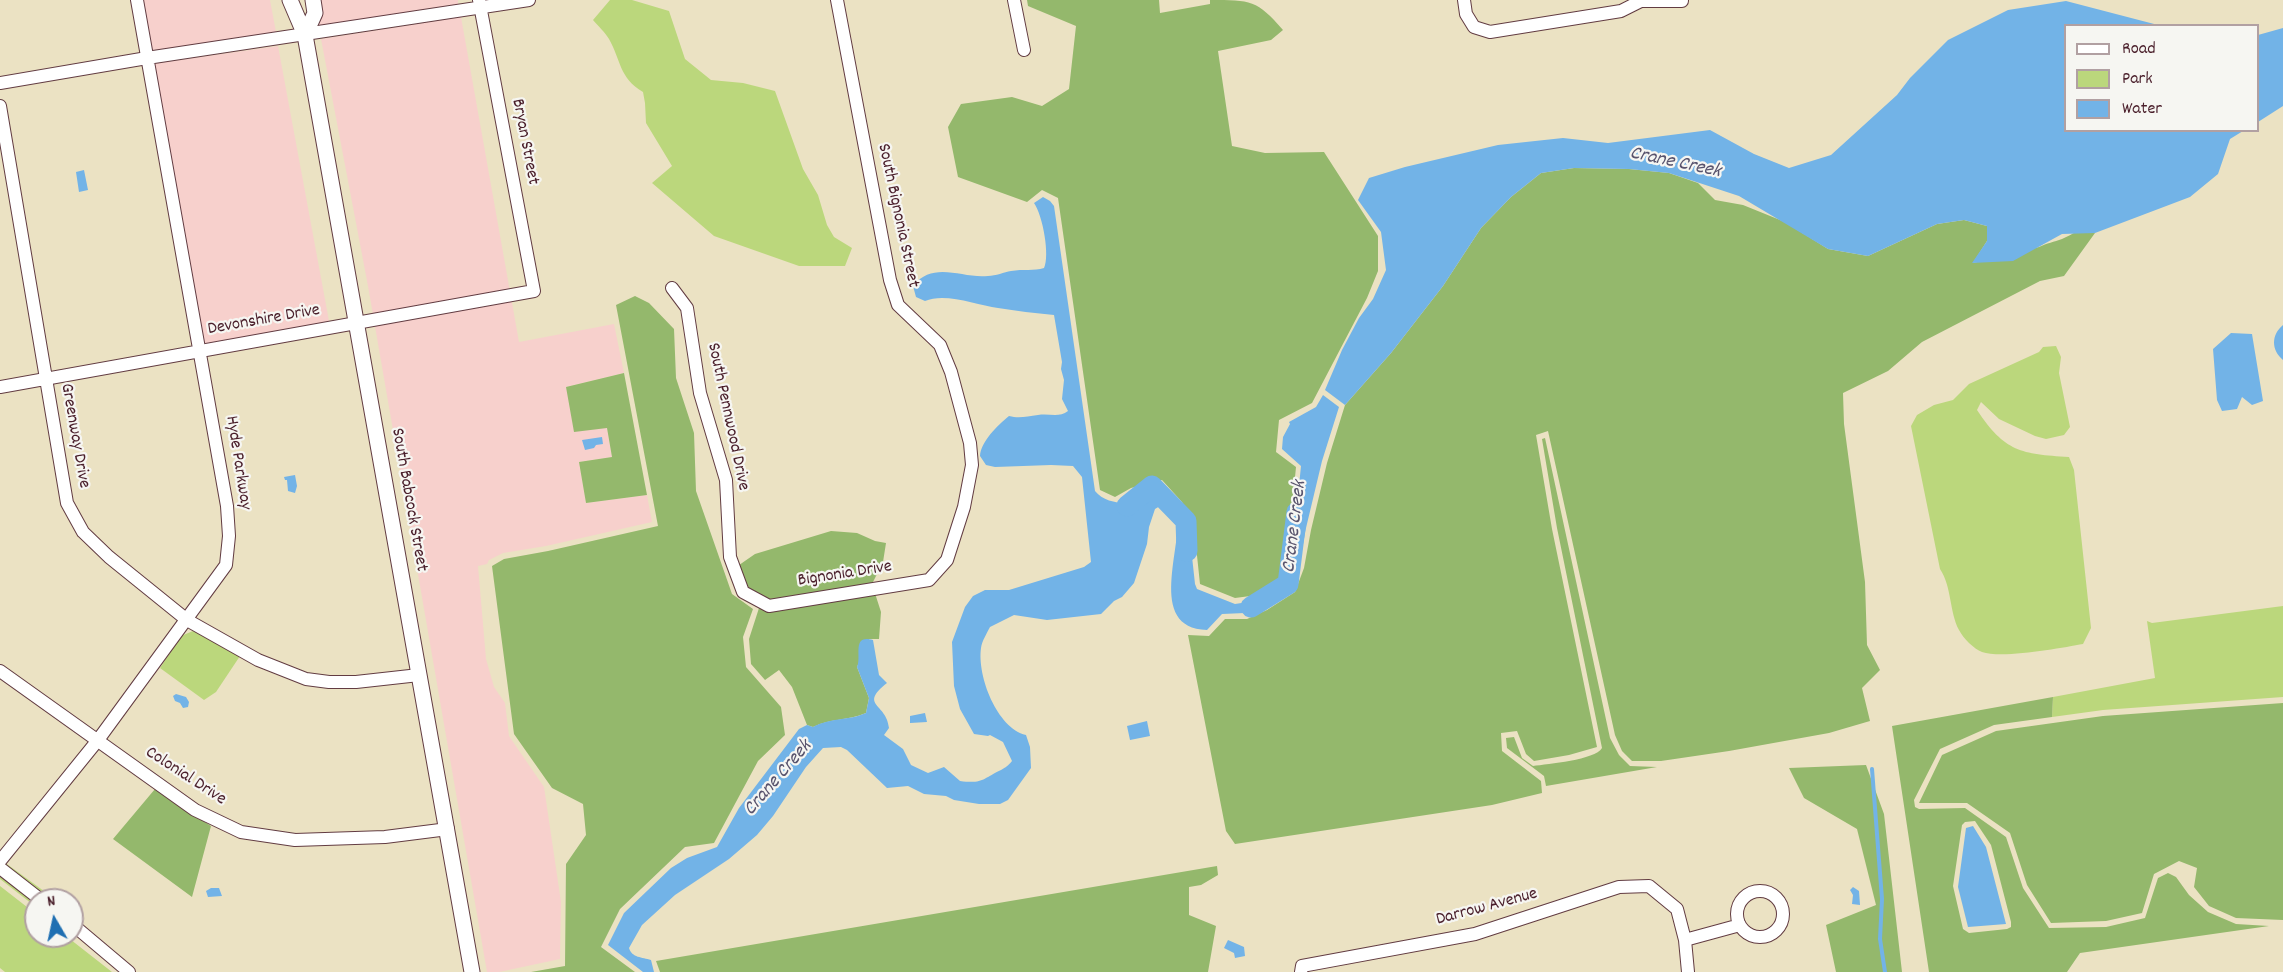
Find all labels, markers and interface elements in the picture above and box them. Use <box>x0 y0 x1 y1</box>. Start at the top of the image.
legend <box>2064 24 2259 132</box>
text: Road <box>2122 37 2156 62</box>
text: Park <box>2122 67 2153 92</box>
street label: Bryan Street <box>505 97 543 187</box>
text: Water <box>2122 97 2162 122</box>
street label: South Bignonia Street <box>871 142 923 290</box>
water label: Crane Creek <box>1627 143 1723 185</box>
street label: Devonshire Drive <box>206 301 322 341</box>
street label: South Pennwood Drive <box>701 341 753 493</box>
street label: Greenway Drive <box>54 382 94 490</box>
street label: Hyde Parkway <box>219 414 255 512</box>
street label: South Babcock Street <box>385 427 431 573</box>
water label: Crane Creek <box>1278 480 1314 574</box>
street label: Bignonia Drive <box>796 557 894 593</box>
water label: Crane Creek <box>740 736 818 822</box>
street label: Colonial Drive <box>140 743 230 811</box>
street label: Darrow Avenue <box>1434 884 1540 932</box>
north arrow <box>24 888 84 948</box>
text: N <box>46 890 57 914</box>

